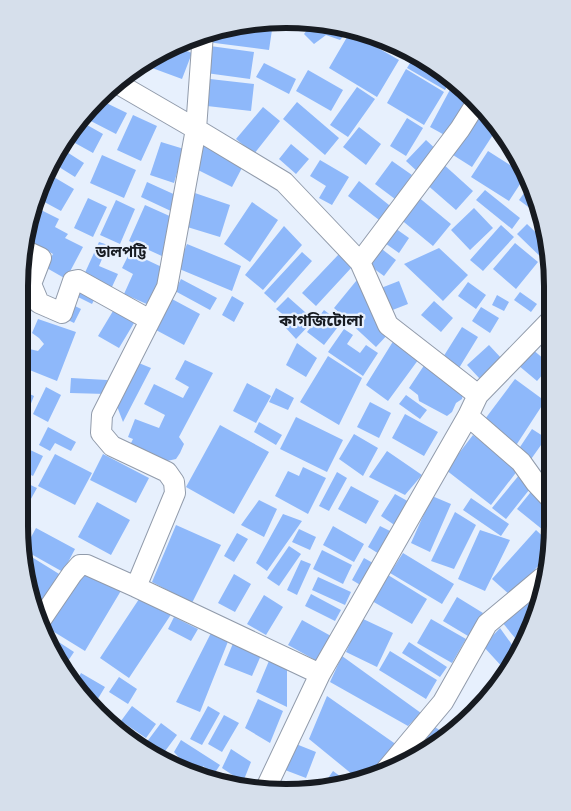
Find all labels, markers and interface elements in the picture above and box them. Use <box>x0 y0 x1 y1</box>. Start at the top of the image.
district label: ডালপট্টি <box>95 242 147 261</box>
district label: কাগজিটোলা <box>278 310 363 330</box>

